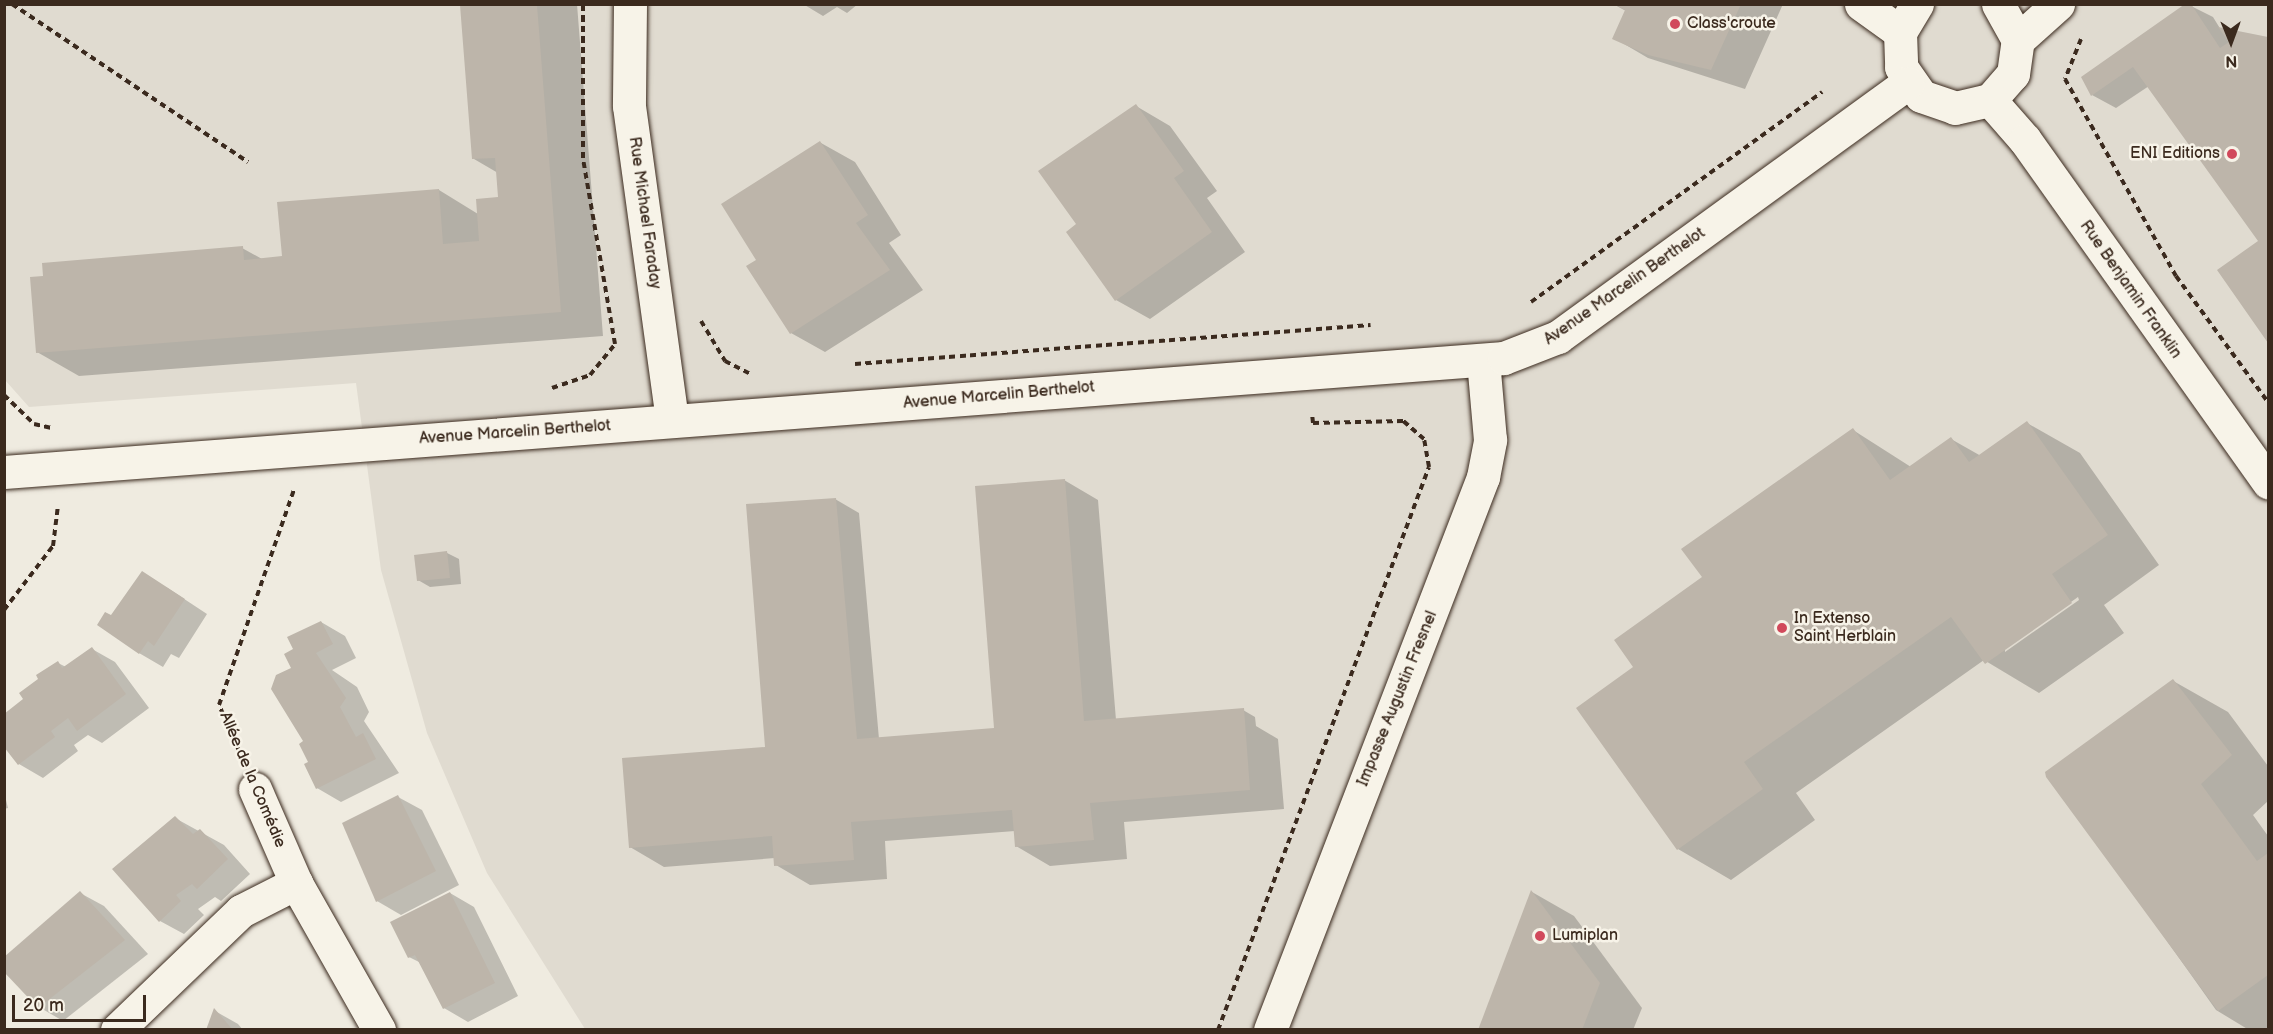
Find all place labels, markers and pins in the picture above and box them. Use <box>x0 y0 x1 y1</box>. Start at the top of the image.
place label: Class'croute <box>1687 14 1776 34</box>
marker: Class'croute <box>1668 17 1682 31</box>
place label: ENI Editions <box>2130 144 2220 164</box>
marker: ENI Editions <box>2225 147 2239 161</box>
place label: In Extenso Saint Herblain <box>1794 609 1896 647</box>
marker: In Extenso Saint Herblain <box>1775 621 1789 635</box>
place label: Lumiplan <box>1552 926 1618 946</box>
marker: Lumiplan <box>1533 929 1547 943</box>

